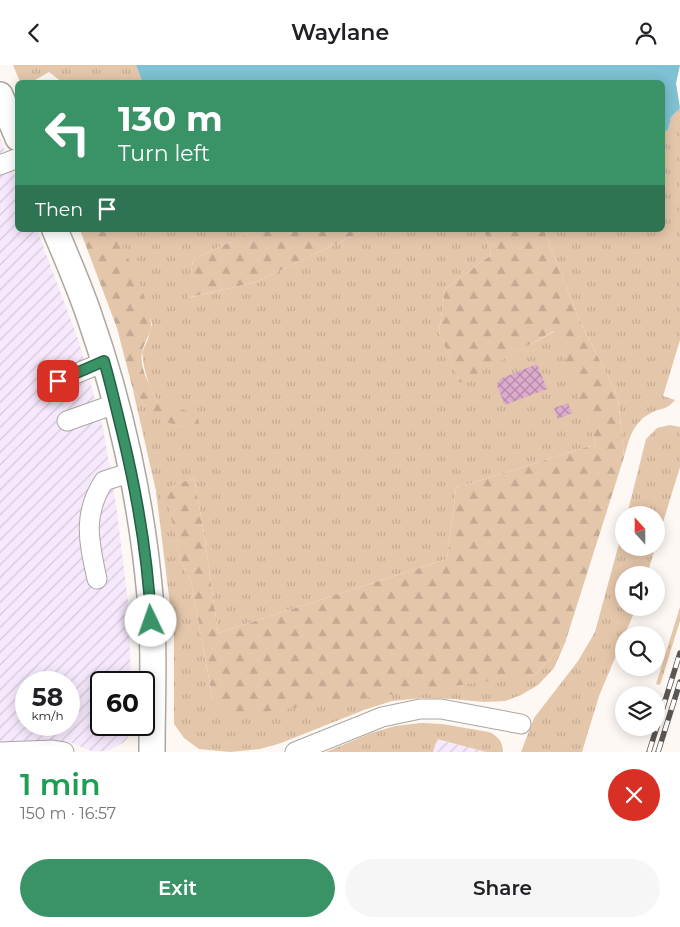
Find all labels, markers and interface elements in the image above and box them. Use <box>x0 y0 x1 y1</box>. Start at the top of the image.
icon: back <box>20 19 48 47</box>
text: Waylane <box>291 19 389 46</box>
icon: person <box>632 19 660 47</box>
text: 130 m <box>118 97 223 140</box>
icon: left <box>35 100 100 165</box>
text: Turn left <box>118 140 210 167</box>
icon: arrive <box>93 195 121 223</box>
text: Then <box>35 198 83 221</box>
pin <box>37 360 79 402</box>
icon: arrive <box>44 367 72 395</box>
north arrow <box>615 506 665 556</box>
map controls <box>615 506 665 736</box>
button: sound <box>615 566 665 616</box>
position arrow <box>124 594 176 646</box>
button: search <box>615 626 665 676</box>
speed limit sign: 60 <box>90 671 155 736</box>
text: 58 <box>32 682 63 712</box>
button: layers <box>615 686 665 736</box>
text: km/h <box>31 708 64 723</box>
text: 1 min <box>20 766 101 803</box>
button: close <box>608 769 660 821</box>
text: 150 m · 16:57 <box>20 804 116 823</box>
button: Exit <box>20 859 335 917</box>
button: Share <box>345 859 660 917</box>

